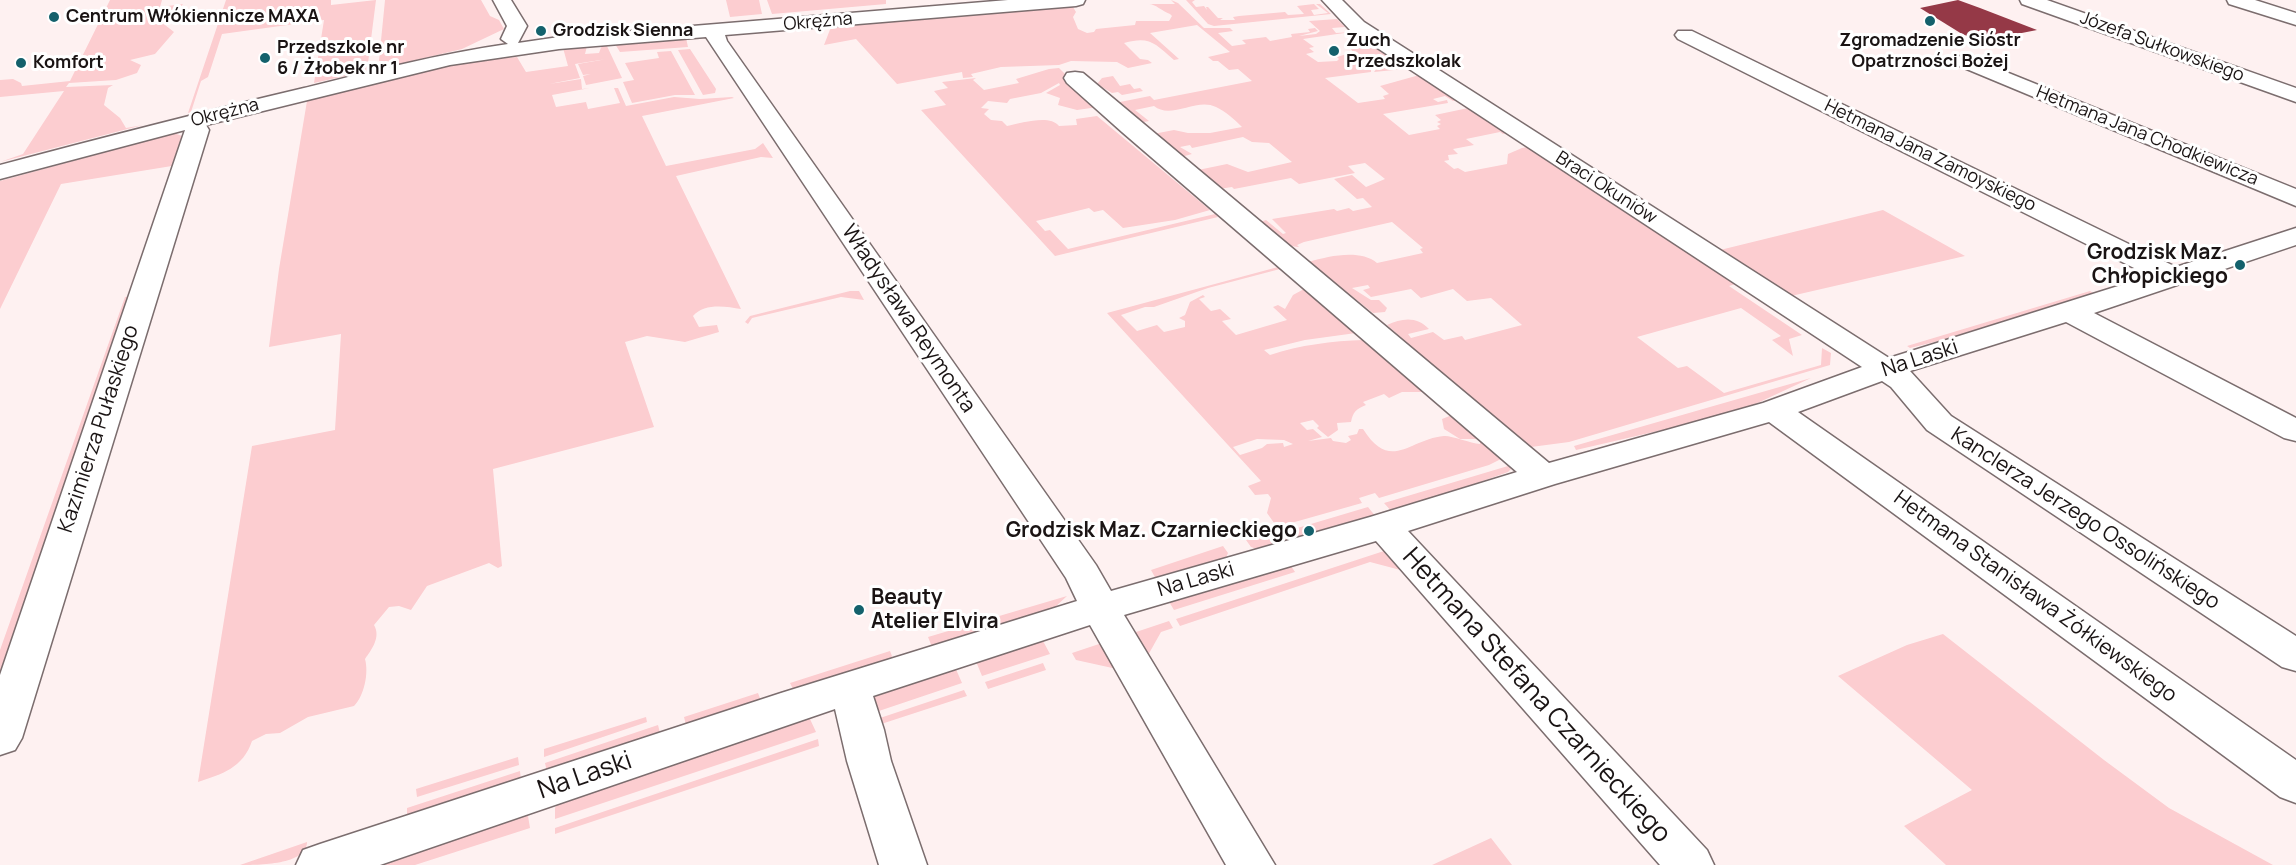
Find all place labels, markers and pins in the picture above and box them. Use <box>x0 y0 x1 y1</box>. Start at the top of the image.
place label: Centrum Włókiennicze MAXA <box>66 6 319 28</box>
marker: Centrum Włókiennicze MAXA <box>47 10 61 24</box>
marker: Zgromadzenie Sióstr Opatrzności Bożej <box>1923 14 1937 28</box>
place label: Grodzisk Sienna <box>553 20 693 42</box>
marker: Grodzisk Sienna <box>534 24 548 38</box>
place label: Zuch Przedszkolak <box>1346 30 1461 72</box>
place label: Zgromadzenie Sióstr Opatrzności Bożej <box>1839 30 2021 72</box>
place label: Przedszkole nr 6 / Żłobek nr 1 <box>277 37 404 80</box>
marker: Zuch Przedszkolak <box>1327 44 1341 58</box>
marker: Przedszkole nr 6 / Żłobek nr 1 <box>258 51 272 65</box>
place label: Komfort <box>33 52 104 74</box>
marker: Komfort <box>14 56 28 70</box>
place label: Grodzisk Maz. Chłopickiego <box>2087 240 2228 290</box>
marker: Grodzisk Maz. Chłopickiego <box>2233 258 2247 272</box>
place label: Grodzisk Maz. Czarnieckiego <box>1006 518 1297 544</box>
marker: Grodzisk Maz. Czarnieckiego <box>1302 524 1316 538</box>
place label: Beauty Atelier Elvira <box>871 585 999 635</box>
marker: Beauty Atelier Elvira <box>852 603 866 617</box>

